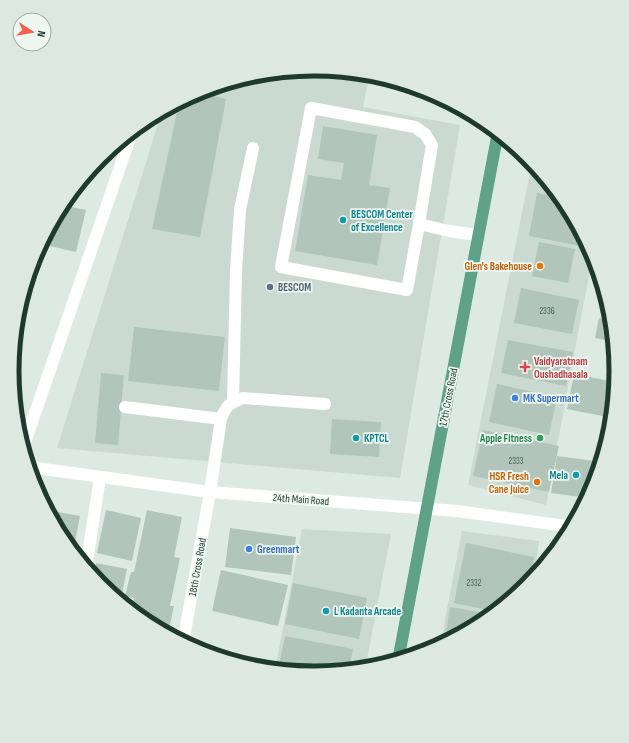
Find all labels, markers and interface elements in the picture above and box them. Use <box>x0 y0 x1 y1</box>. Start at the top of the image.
north arrow <box>12 12 52 52</box>
text: N <box>34 30 48 38</box>
place label: BESCOM Center of Excellence <box>351 208 413 234</box>
marker: BESCOM Center of Excellence <box>338 215 348 225</box>
place label: Glen's Bakehouse <box>464 260 532 273</box>
marker: Glen's Bakehouse <box>535 261 545 271</box>
place label: BESCOM <box>278 281 311 294</box>
marker: BESCOM <box>265 282 275 292</box>
house number: 2336 <box>539 306 555 317</box>
place label: Vaidyaratnam Oushadhasala <box>534 355 588 381</box>
marker: Vaidyaratnam Oushadhasala <box>519 361 531 373</box>
street label: 17th Cross Road <box>436 367 461 427</box>
place label: MK Supermart <box>523 392 579 405</box>
marker: MK Supermart <box>510 393 520 403</box>
place label: KPTCL <box>364 432 390 445</box>
place label: Apple Fitness <box>479 432 532 445</box>
marker: KPTCL <box>351 433 361 443</box>
marker: Apple Fitness <box>535 433 545 443</box>
house number: 2333 <box>508 456 524 467</box>
place label: Mela <box>550 469 568 482</box>
place label: HSR Fresh Cane Juice <box>489 470 529 496</box>
marker: Mela <box>571 470 581 480</box>
marker: HSR Fresh Cane Juice <box>532 477 542 487</box>
street label: 24th Main Road <box>272 491 330 508</box>
street label: 18th Cross Road <box>186 536 209 597</box>
place label: Greenmart <box>257 543 300 556</box>
marker: Greenmart <box>244 544 254 554</box>
house number: 2332 <box>467 578 482 589</box>
place label: L Kadanta Arcade <box>334 605 401 618</box>
marker: L Kadanta Arcade <box>321 606 331 616</box>

